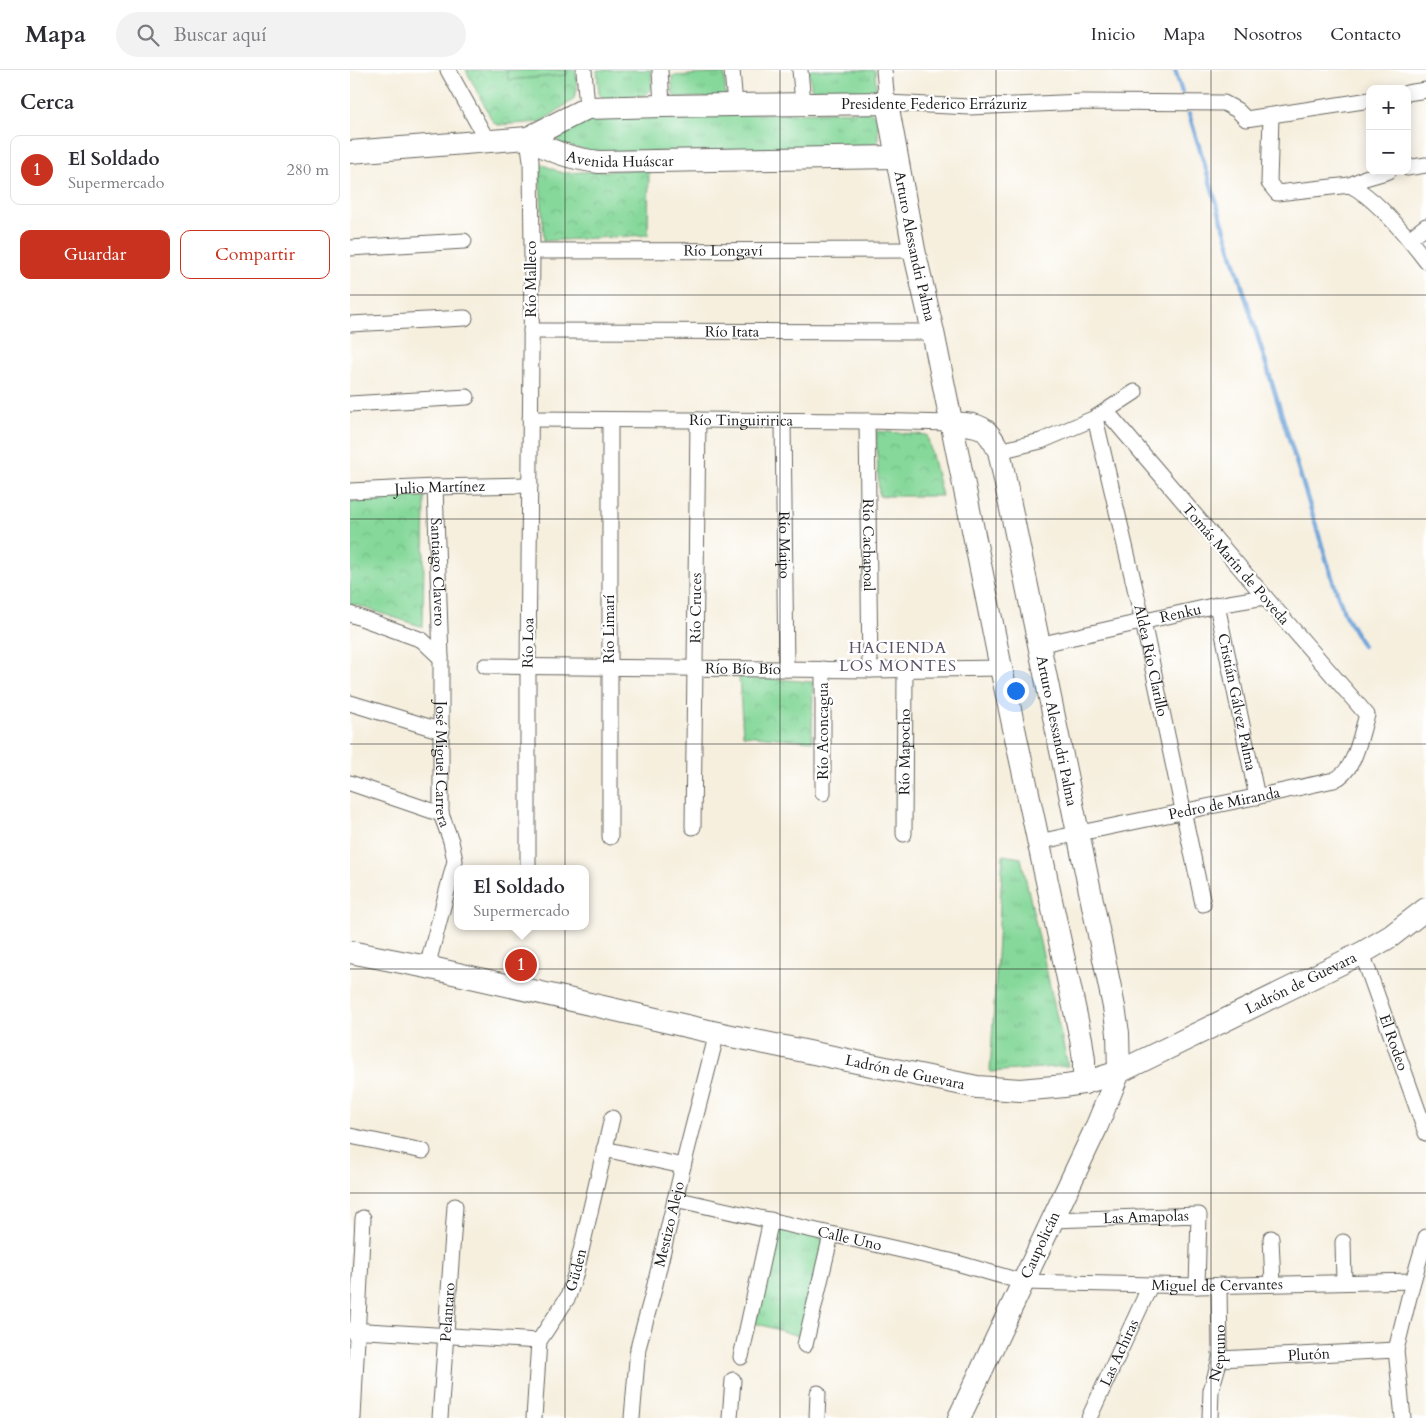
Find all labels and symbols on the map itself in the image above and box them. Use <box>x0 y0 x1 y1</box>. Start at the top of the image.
street label: Presidente Federico Errázuriz <box>841 94 1027 114</box>
street label: Avenida Huáscar <box>564 146 674 172</box>
street label: Arturo Alessandri Palma <box>890 169 940 324</box>
street label: Río Longaví <box>683 240 763 261</box>
street label: Río Malleco <box>521 241 541 317</box>
street label: Río Itata <box>705 321 760 342</box>
street label: Río Tinguiririca <box>689 410 794 431</box>
street label: Julio Martínez <box>392 476 486 499</box>
street label: Río Cachapoal <box>858 499 879 592</box>
street label: Tomás Marín de Poveda <box>1178 499 1295 629</box>
street label: Río Maipo <box>774 511 795 579</box>
street label: Santiago Clavero <box>426 517 450 626</box>
street label: Río Cruces <box>685 573 706 643</box>
street label: Río Limarí <box>599 595 619 663</box>
street label: Renku <box>1158 599 1203 628</box>
street label: Aldea Río Clarillo <box>1129 603 1173 718</box>
street label: Río Loa <box>518 617 538 668</box>
street label: Cristián Gálvez Palma <box>1213 631 1261 773</box>
district label: HACIENDA LOS MONTES <box>839 637 957 677</box>
street label: Arturo Alessandri Palma <box>1032 654 1082 808</box>
street label: Río Bío Bío <box>705 658 781 679</box>
your location <box>1003 678 1029 704</box>
street label: Río Aconcagua <box>813 682 833 780</box>
street label: José Miguel Carrera <box>431 699 455 831</box>
street label: Río Mapocho <box>894 709 915 795</box>
street label: Pedro de Miranda <box>1166 782 1282 824</box>
pin: 1 <box>505 946 537 984</box>
street label: Ladrón de Guevara <box>1242 947 1360 1019</box>
street label: El Rodeo <box>1375 1012 1413 1073</box>
street label: Ladrón de Guevara <box>844 1050 967 1094</box>
street label: Mestizo Alejo <box>649 1179 689 1269</box>
street label: Las Amapolas <box>1103 1205 1189 1228</box>
street label: Caupolicán <box>1016 1208 1065 1282</box>
street label: Calle Uno <box>816 1221 884 1255</box>
street label: Güden <box>560 1246 591 1294</box>
street label: Miguel de Cervantes <box>1151 1274 1283 1296</box>
street label: Pelantaro <box>435 1282 460 1343</box>
street label: Las Achiras <box>1095 1316 1143 1389</box>
street label: Neptuno <box>1204 1325 1230 1384</box>
street label: Plutón <box>1287 1343 1331 1366</box>

